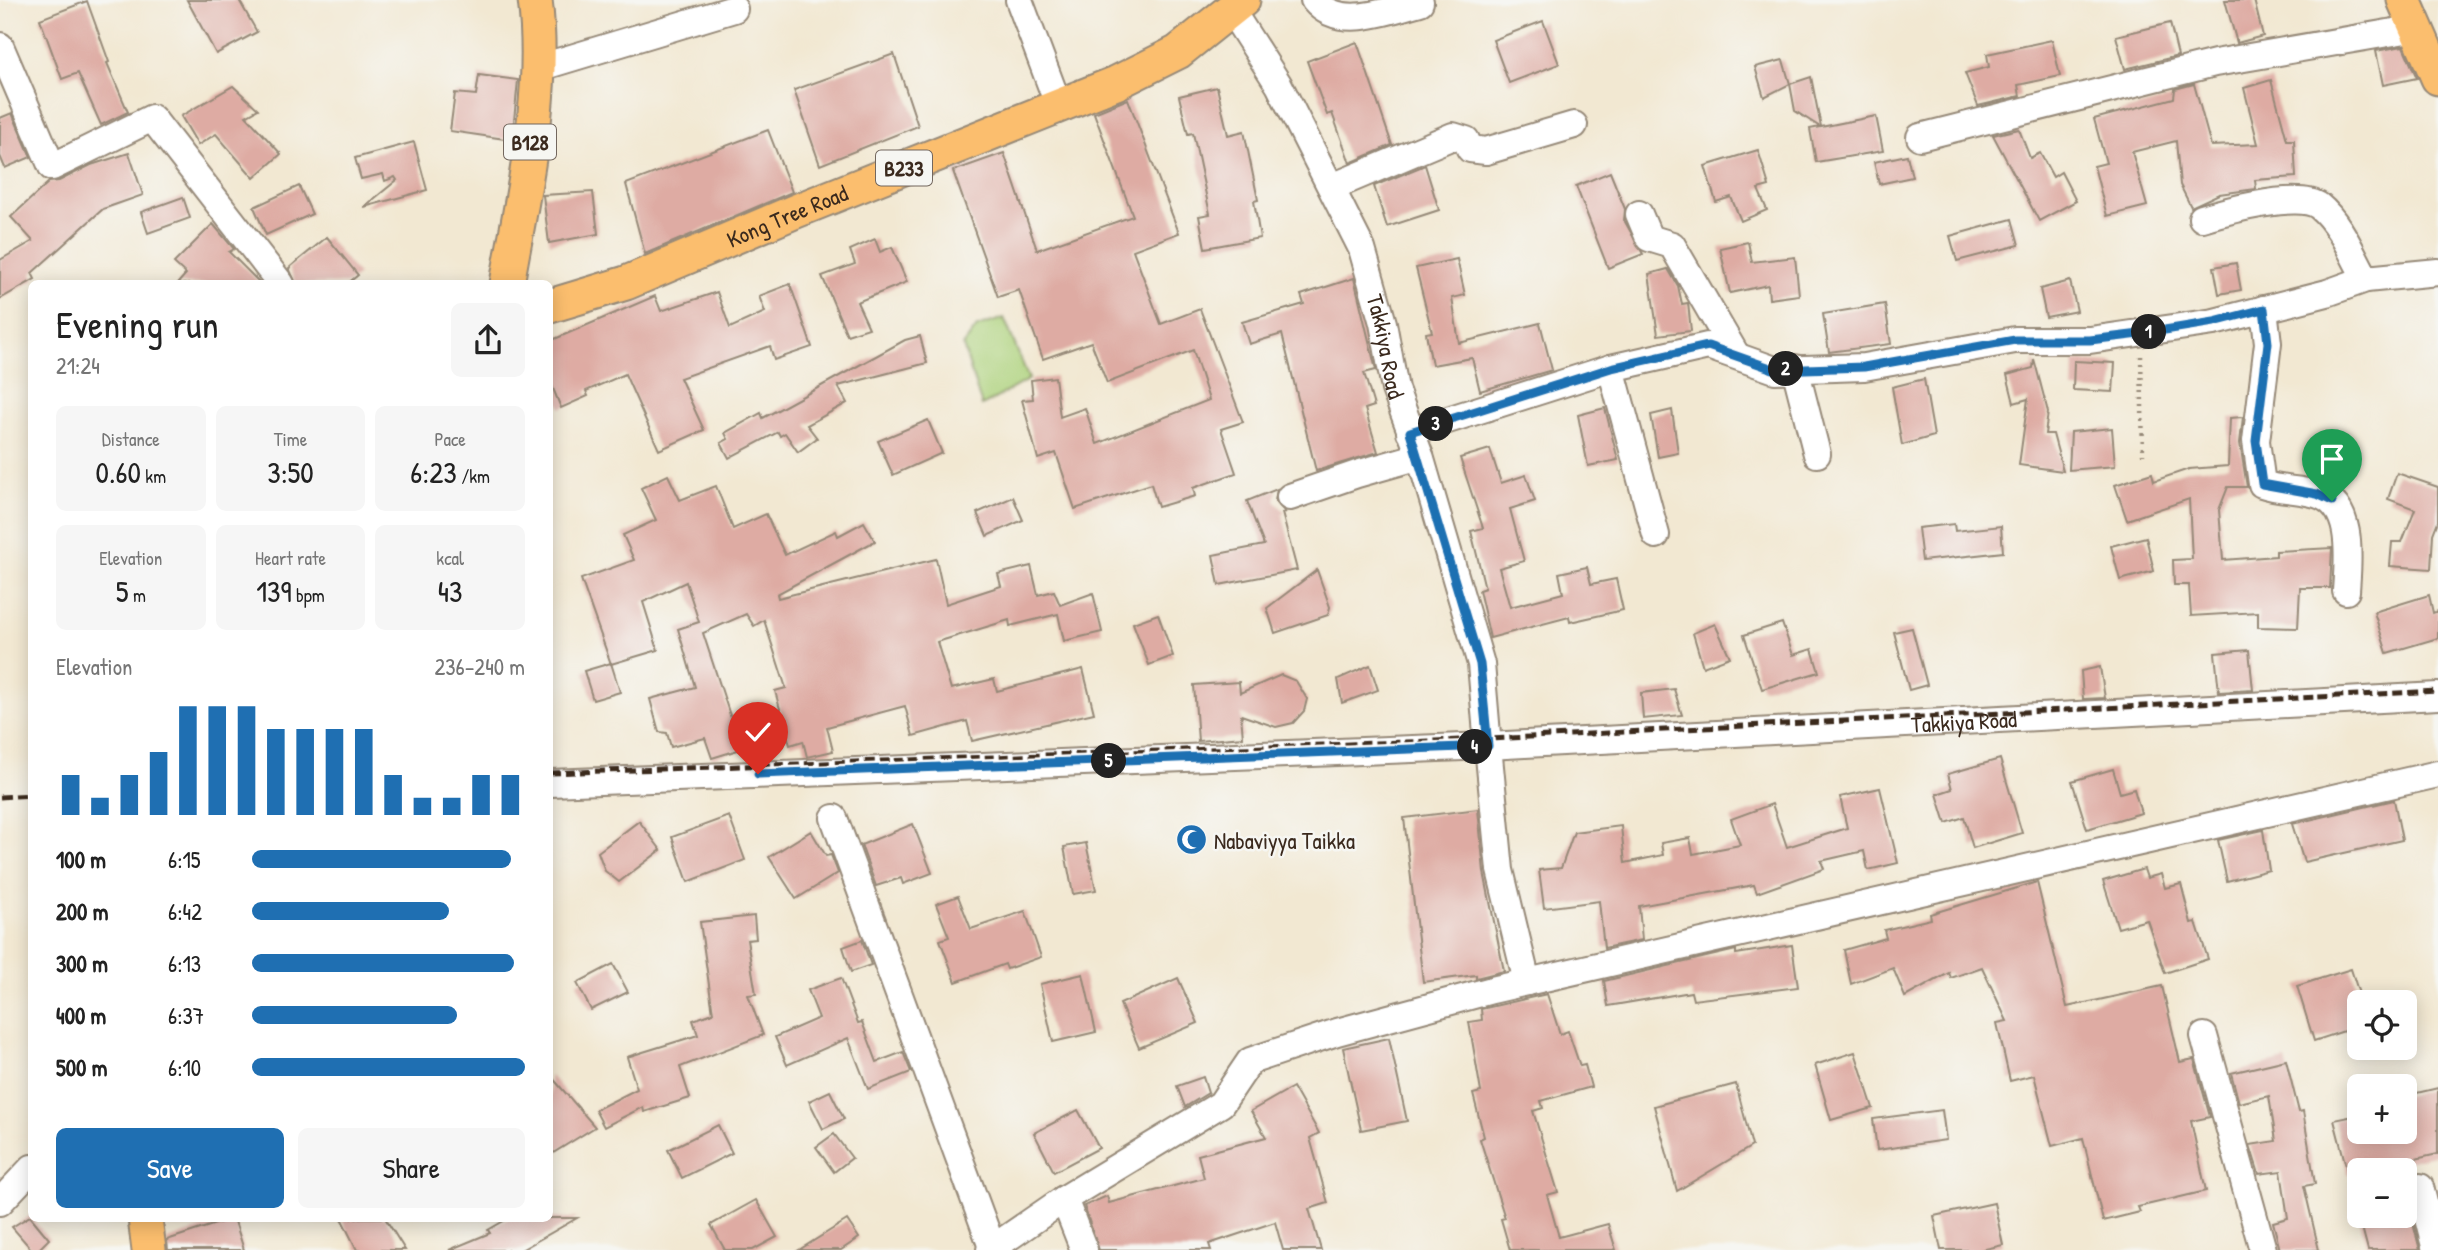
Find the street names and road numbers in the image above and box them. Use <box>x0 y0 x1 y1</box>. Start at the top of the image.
road number: B128 <box>504 124 556 160</box>
road number: B233 <box>876 150 932 186</box>
street label: Kong Tree Road <box>722 177 852 254</box>
street label: Takkiya Road <box>1360 290 1413 403</box>
street label: Takkiya Road <box>1910 703 2018 739</box>

